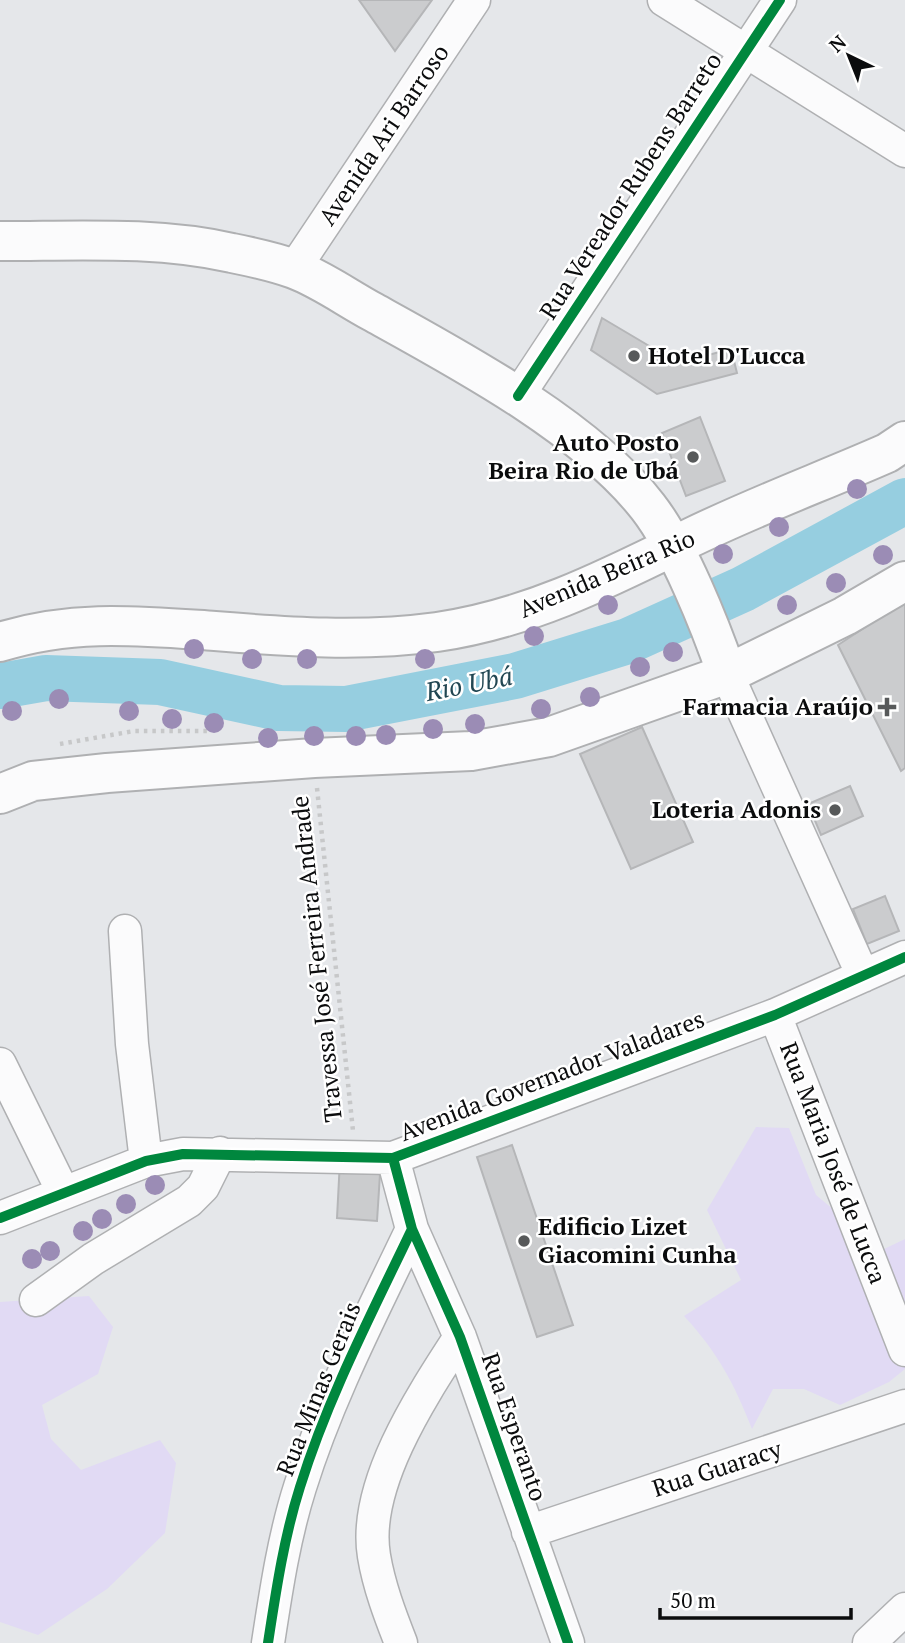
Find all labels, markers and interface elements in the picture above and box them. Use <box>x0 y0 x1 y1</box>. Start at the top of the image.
north arrow <box>814 21 884 91</box>
text: N <box>823 29 851 57</box>
street label: Avenida Ari Barroso <box>311 38 456 231</box>
street label: Rua Vereador Rubens Barreto <box>532 46 729 325</box>
place label: Hotel D'Lucca <box>648 339 806 371</box>
marker: Hotel D'Lucca <box>626 348 642 364</box>
place label: Auto Posto Beira Rio de Ubá <box>489 426 680 486</box>
marker: Auto Posto Beira Rio de Ubá <box>685 449 701 465</box>
street label: Avenida Beira Rio <box>514 522 699 625</box>
water label: Rio Ubá <box>421 658 515 708</box>
place label: Farmacia Araújo <box>683 690 873 722</box>
marker: Farmacia Araújo <box>879 699 895 715</box>
place label: Loteria Adonis <box>652 793 821 825</box>
street label: Travessa José Ferreira Andrade <box>283 794 349 1124</box>
marker: Loteria Adonis <box>827 802 843 818</box>
street label: Avenida Governador Valadares <box>395 1002 709 1148</box>
street label: Rua Maria José de Lucca <box>773 1037 895 1288</box>
place label: Edificio Lizet Giacomini Cunha <box>538 1210 737 1270</box>
marker: Edificio Lizet Giacomini Cunha <box>516 1233 532 1249</box>
street label: Rua Minas Gerais <box>269 1297 368 1480</box>
street label: Rua Esperanto <box>475 1348 555 1505</box>
street label: Rua Guaracy <box>648 1432 786 1504</box>
scale bar <box>660 1576 851 1620</box>
text: 50 m <box>670 1586 716 1614</box>

